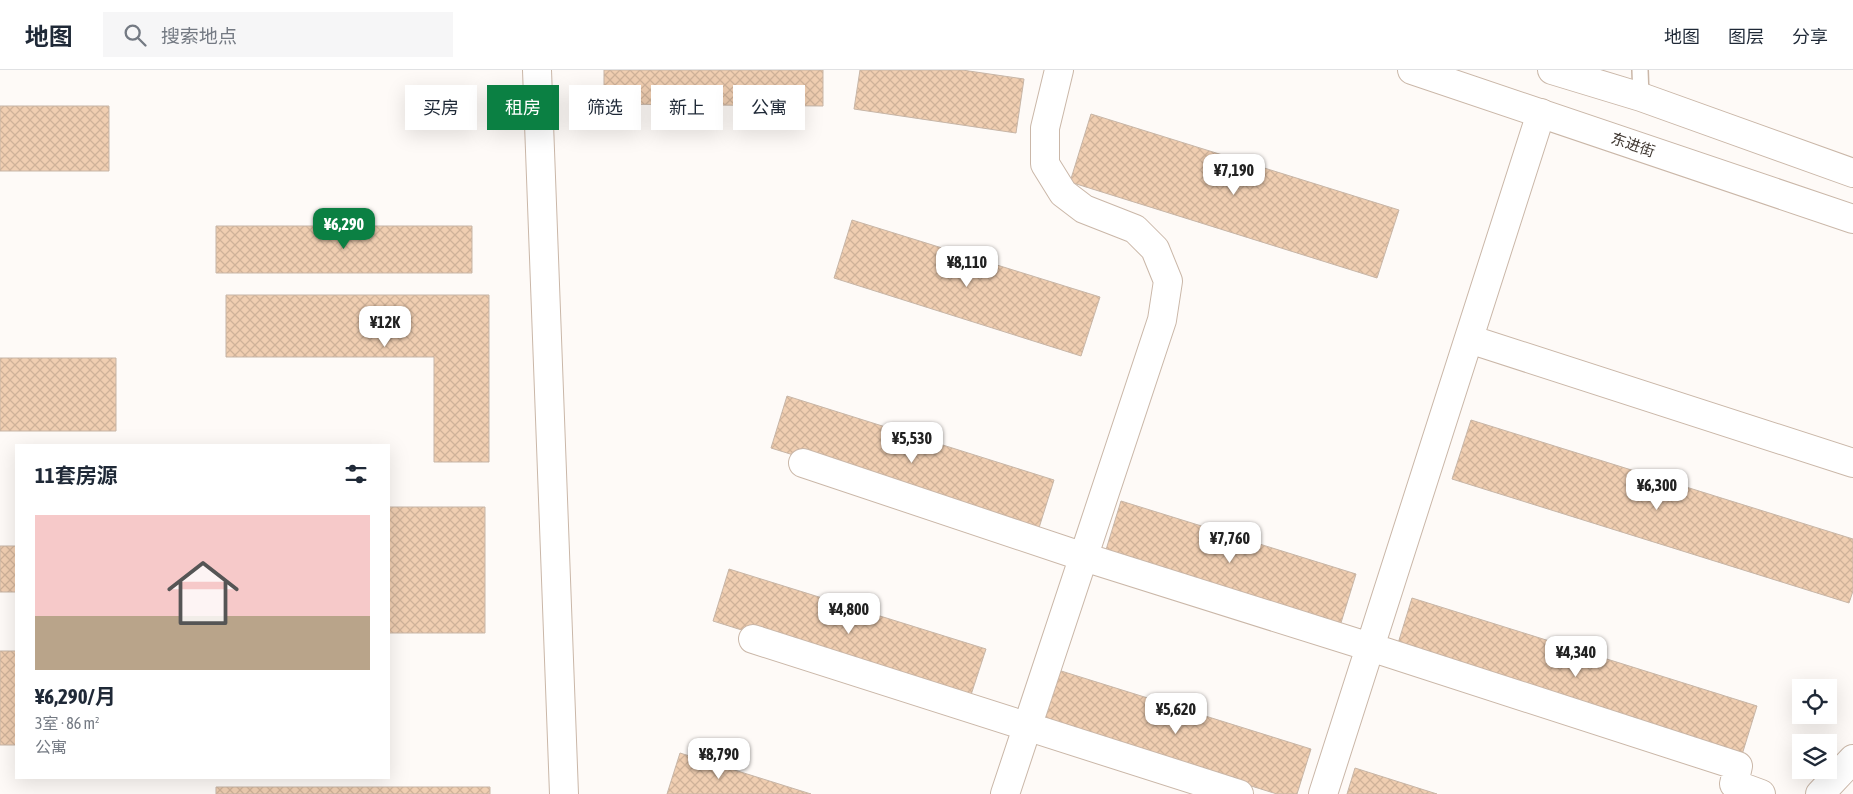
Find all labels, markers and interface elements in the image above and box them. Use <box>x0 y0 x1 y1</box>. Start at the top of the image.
search box <box>103 12 453 57</box>
icon: search <box>121 21 149 49</box>
text: 地图 <box>25 23 73 50</box>
text: 搜索地点 <box>161 25 237 47</box>
text: 地图 <box>1664 26 1700 47</box>
text: 图层 <box>1728 26 1764 47</box>
text: 分享 <box>1792 26 1828 47</box>
chip: 买房 <box>405 85 477 130</box>
chip: 租房 <box>487 85 559 130</box>
chip: 筛选 <box>569 85 641 130</box>
chip: 新上 <box>651 85 723 130</box>
chip: 公寓 <box>733 85 805 130</box>
street label: 东进街 <box>1609 129 1657 160</box>
pin: ¥7,190 <box>1193 154 1275 196</box>
text: ¥7,190 <box>1214 161 1254 179</box>
pin: ¥6,290 <box>303 208 385 250</box>
text: ¥6,290 <box>324 215 364 233</box>
pin: ¥8,110 <box>926 246 1008 288</box>
text: ¥8,110 <box>947 253 987 271</box>
pin: ¥12K <box>355 306 415 348</box>
text: ¥12K <box>370 313 400 331</box>
pin: ¥5,530 <box>871 422 953 464</box>
text: ¥5,530 <box>892 429 932 447</box>
icon: filters <box>342 460 370 488</box>
text: 11套房源 <box>35 463 118 487</box>
pin: ¥6,300 <box>1616 468 1698 511</box>
text: ¥6,300 <box>1637 476 1677 494</box>
pin: ¥7,760 <box>1189 522 1271 564</box>
text: ¥7,760 <box>1210 529 1250 547</box>
icon: home <box>158 548 248 638</box>
pin: ¥4,800 <box>808 592 890 635</box>
text: ¥4,800 <box>829 600 869 618</box>
pin: ¥4,340 <box>1535 636 1617 678</box>
text: ¥4,340 <box>1556 643 1596 661</box>
map controls <box>1792 679 1837 779</box>
button: locate <box>1792 679 1837 724</box>
text: ¥6,290/月 <box>35 684 116 708</box>
pin: ¥5,620 <box>1135 692 1217 735</box>
text: ¥5,620 <box>1156 700 1196 718</box>
text: 3室 · 86 m² <box>35 714 100 732</box>
button: layers <box>1792 734 1837 779</box>
text: 公寓 <box>35 738 67 756</box>
pin: ¥8,790 <box>678 738 760 780</box>
text: ¥8,790 <box>699 745 739 763</box>

